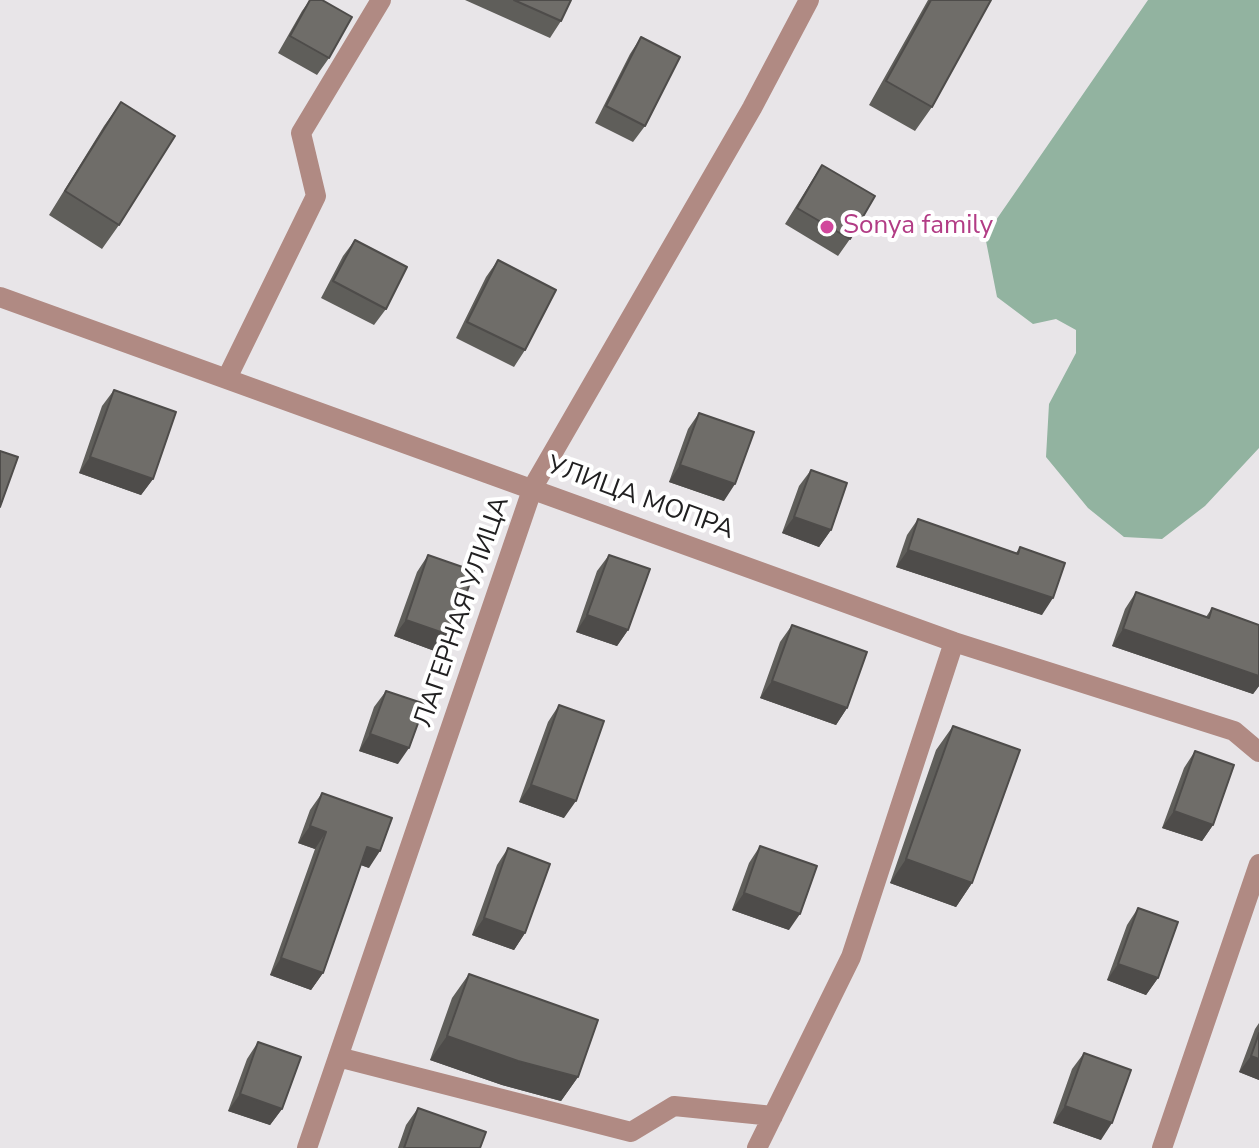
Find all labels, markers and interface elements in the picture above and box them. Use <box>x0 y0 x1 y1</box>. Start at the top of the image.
place label: Sonya family <box>843 211 993 243</box>
marker: Sonya family <box>818 218 836 236</box>
street label: УЛИЦА МОПРА <box>542 451 738 547</box>
street label: ЛАГЕРНАЯ УЛИЦА <box>409 493 517 731</box>

